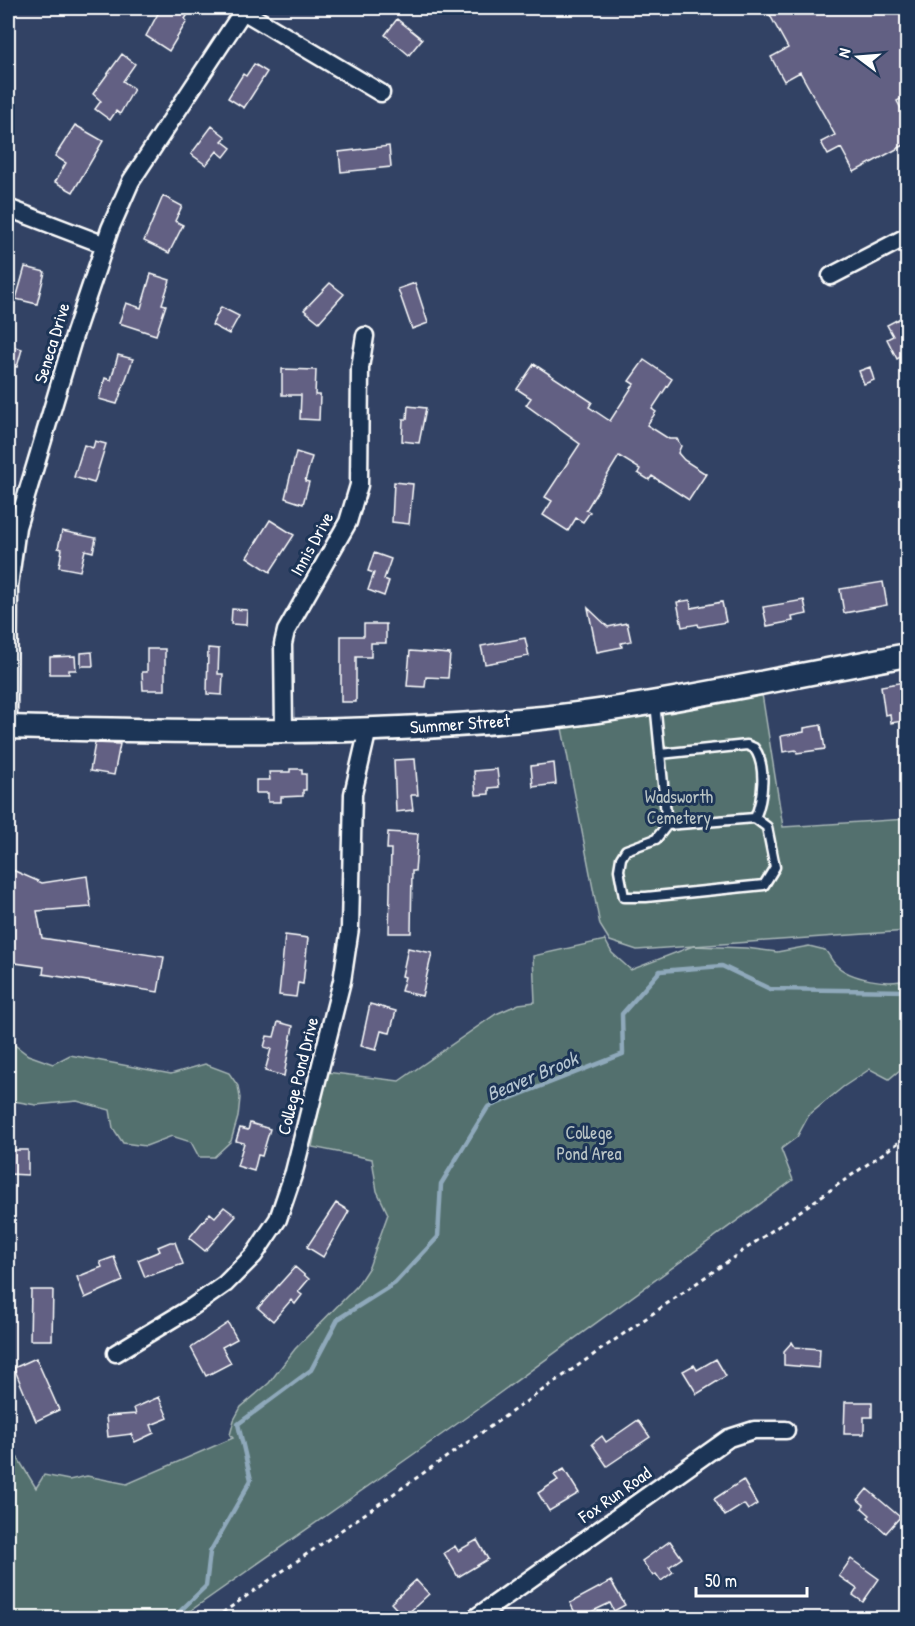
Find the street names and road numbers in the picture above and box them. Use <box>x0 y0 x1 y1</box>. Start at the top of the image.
street label: Seneca Drive <box>27 300 76 386</box>
street label: Innis Drive <box>284 507 339 580</box>
street label: Summer Street <box>409 707 512 739</box>
street label: College Pond Drive <box>271 1014 324 1137</box>
street label: Fox Run Road <box>573 1460 656 1529</box>

